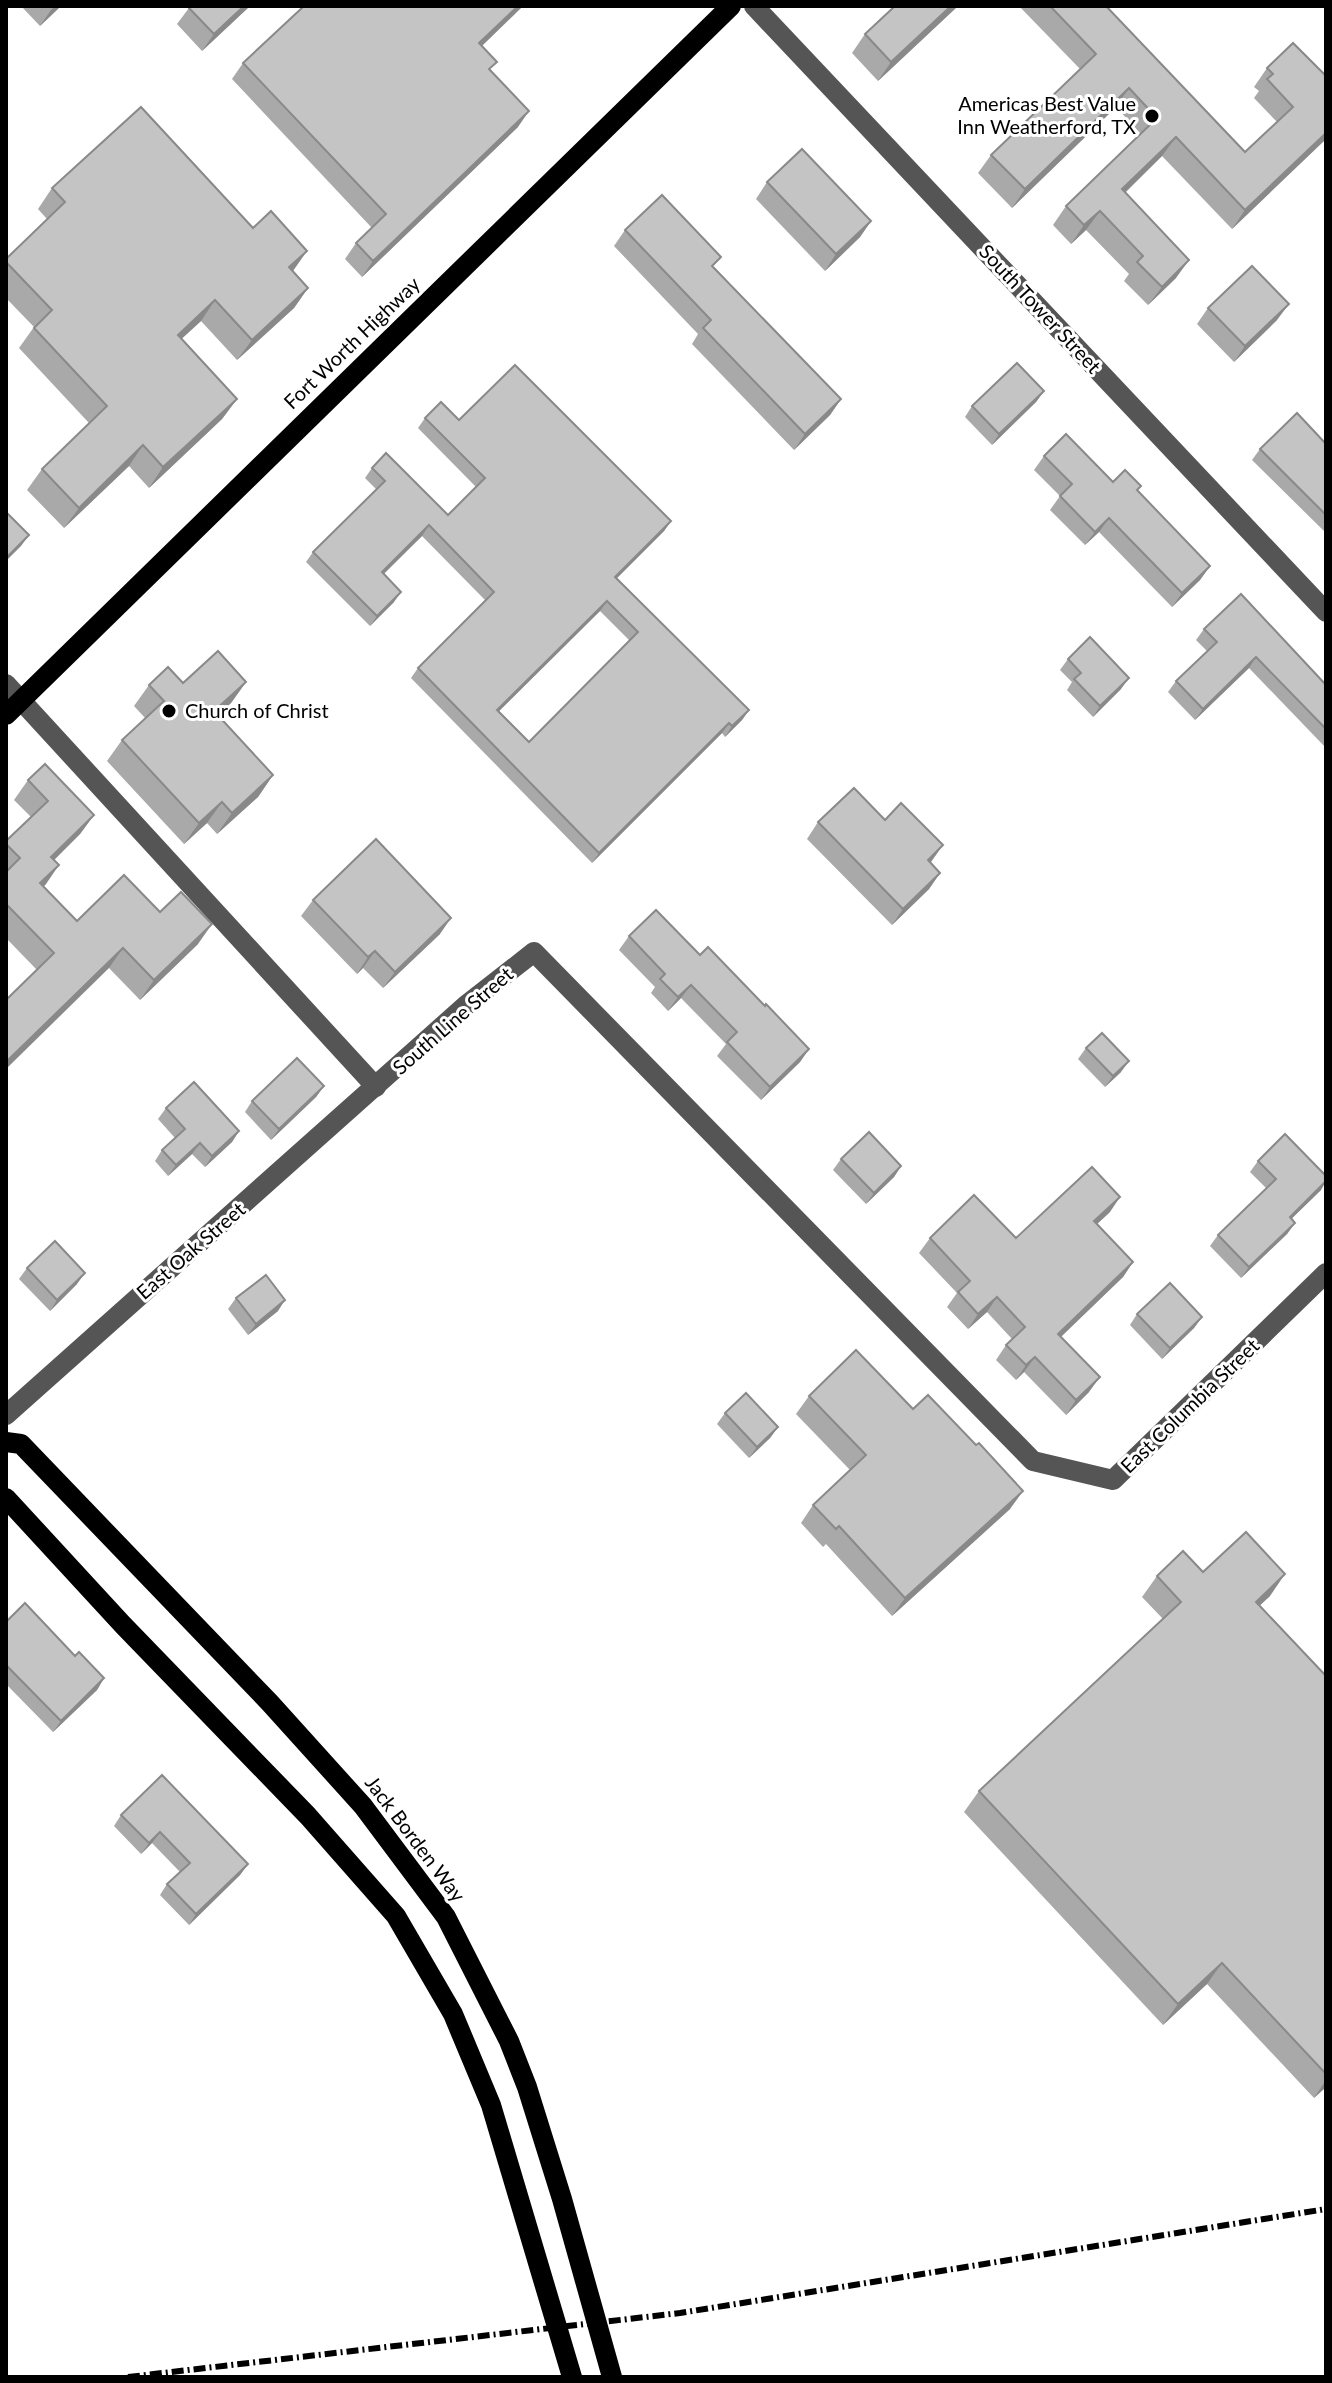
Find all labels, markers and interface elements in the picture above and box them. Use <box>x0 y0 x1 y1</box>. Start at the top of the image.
place label: Americas Best Value Inn Weatherford, TX <box>957 91 1136 138</box>
marker: Americas Best Value Inn Weatherford, TX <box>1143 107 1161 125</box>
street label: South Tower Street <box>975 239 1107 378</box>
street label: Fort Worth Highway <box>278 271 425 413</box>
place label: Church of Christ <box>185 698 329 722</box>
marker: Church of Christ <box>160 702 178 720</box>
street label: South Line Street <box>387 962 517 1079</box>
street label: East Oak Street <box>131 1197 250 1304</box>
street label: East Columbia Street <box>1115 1333 1263 1477</box>
street label: Jack Borden Way <box>361 1771 471 1907</box>

